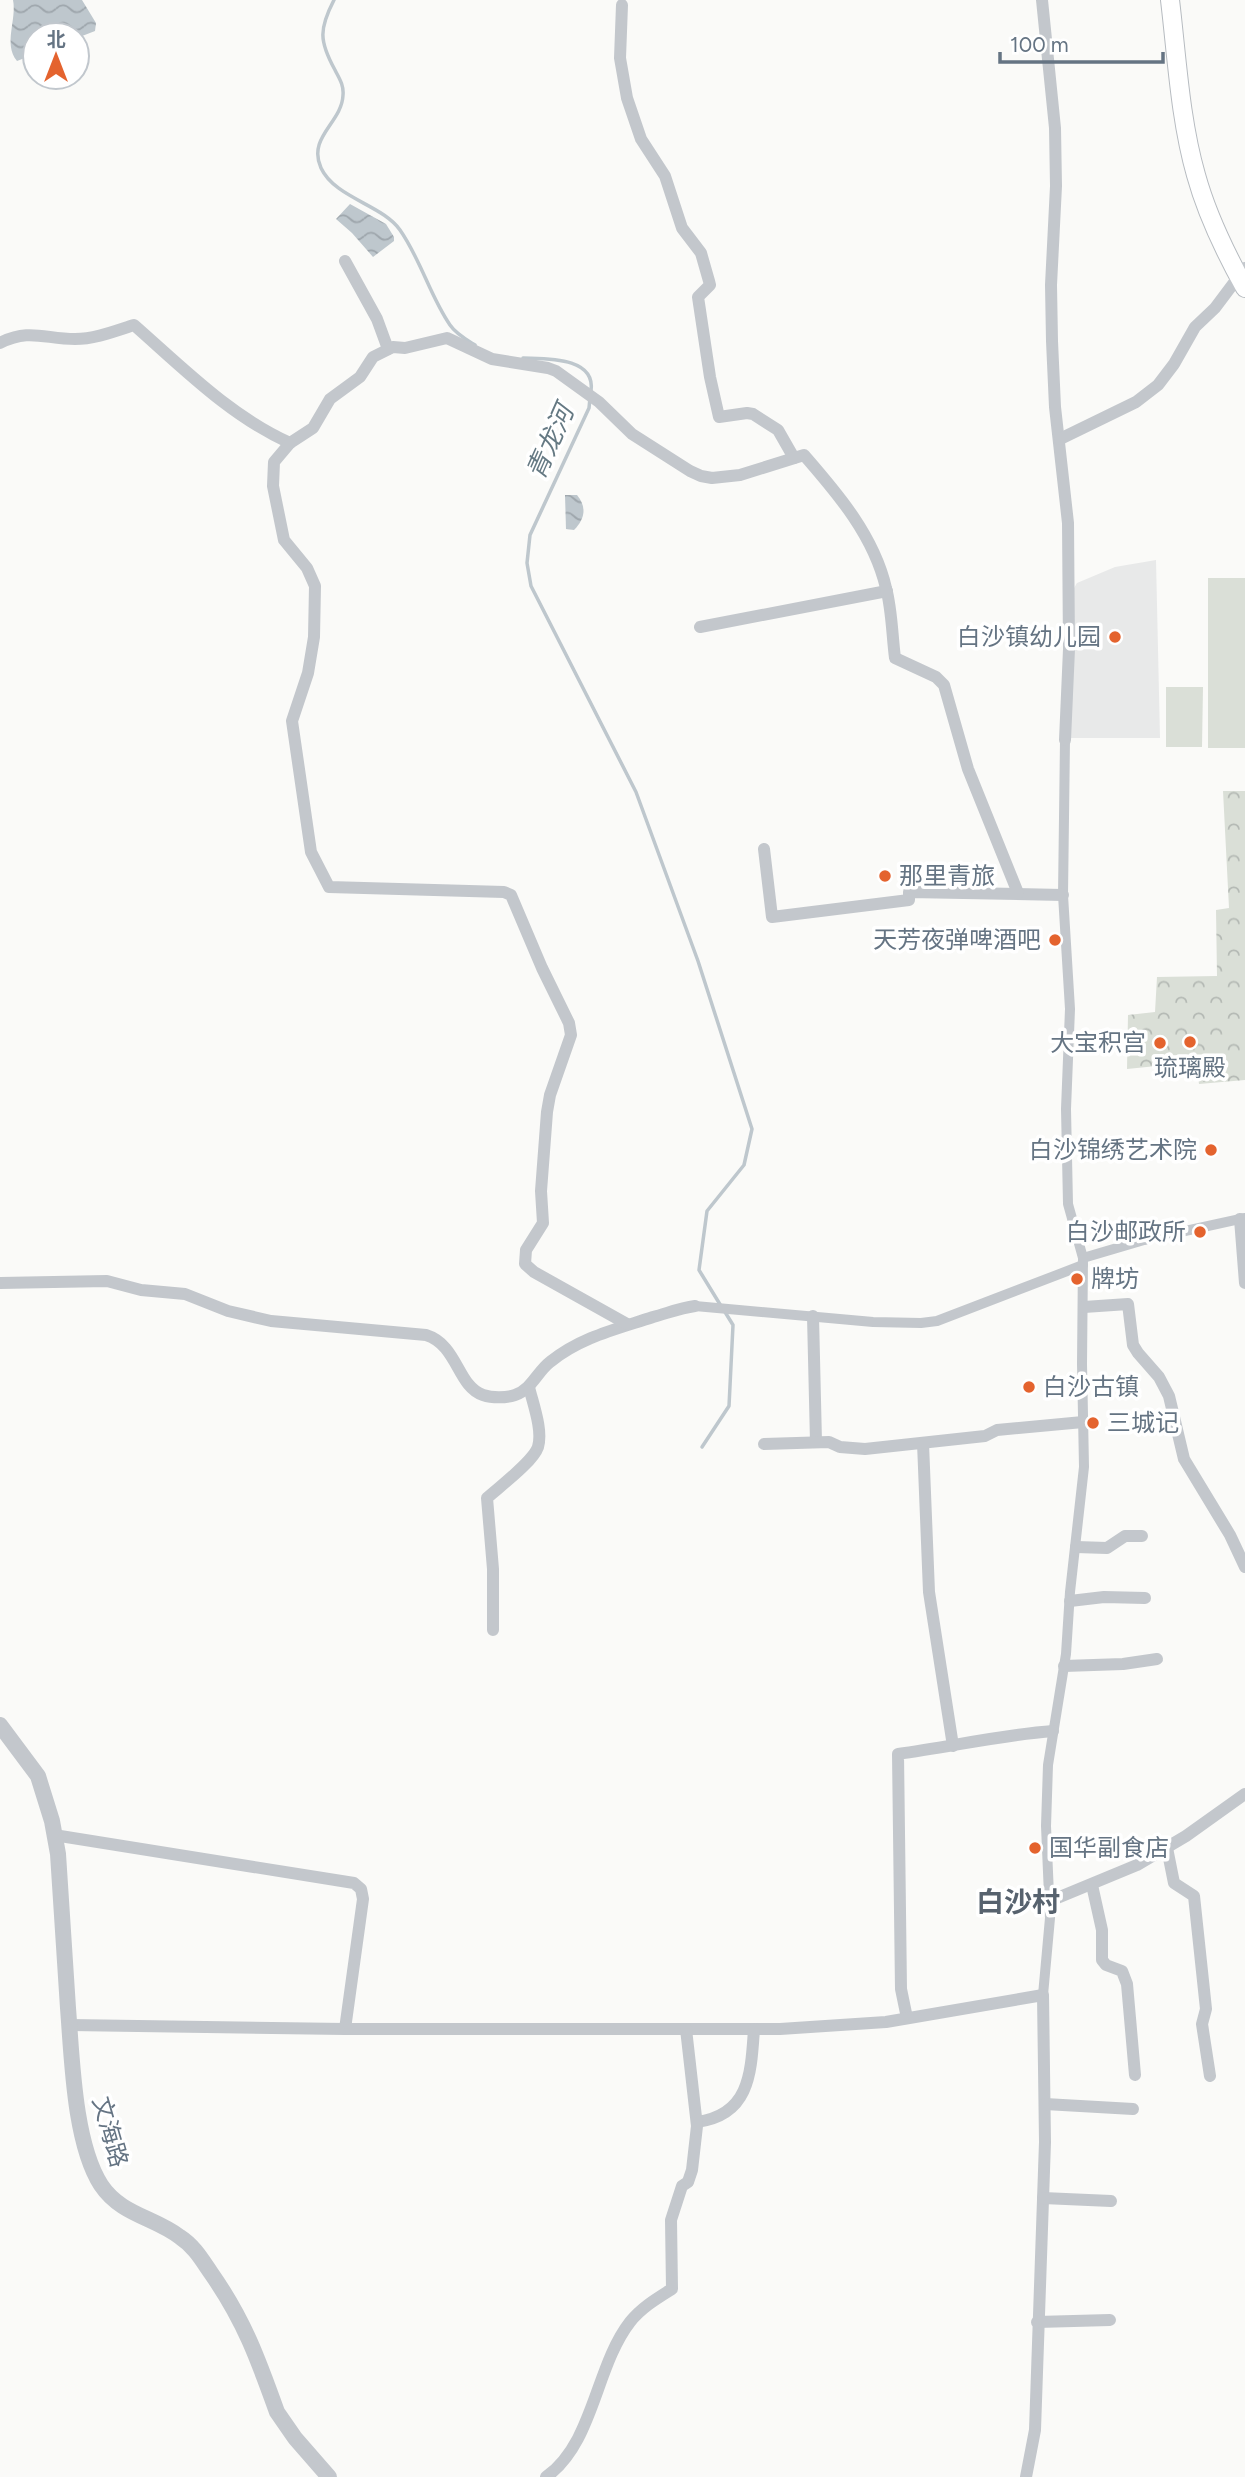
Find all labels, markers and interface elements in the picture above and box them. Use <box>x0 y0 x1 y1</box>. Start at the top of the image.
north arrow <box>21 21 91 91</box>
scale bar <box>1000 21 1163 65</box>
text: 北 <box>46 28 66 51</box>
text: 100 m <box>1010 32 1069 57</box>
water label: 青龙河 <box>520 395 583 484</box>
place label: 白沙镇幼儿园 <box>957 622 1101 651</box>
marker: 白沙镇幼儿园 <box>1107 629 1123 645</box>
place label: 那里青旅 <box>899 861 995 890</box>
marker: 那里青旅 <box>877 868 893 884</box>
place label: 天芳夜弹啤酒吧 <box>873 925 1041 954</box>
marker: 天芳夜弹啤酒吧 <box>1047 932 1063 948</box>
place label: 大宝积宫 <box>1050 1028 1146 1057</box>
marker: 琉璃殿 <box>1182 1034 1198 1050</box>
marker: 大宝积宫 <box>1152 1035 1168 1051</box>
place label: 琉璃殿 <box>1154 1053 1226 1082</box>
place label: 白沙锦绣艺术院 <box>1029 1135 1197 1164</box>
marker: 白沙锦绣艺术院 <box>1203 1142 1219 1158</box>
place label: 白沙邮政所 <box>1066 1217 1186 1246</box>
marker: 白沙邮政所 <box>1192 1224 1208 1240</box>
place label: 牌坊 <box>1091 1264 1139 1293</box>
marker: 牌坊 <box>1069 1271 1085 1287</box>
place label: 白沙古镇 <box>1043 1372 1139 1401</box>
marker: 白沙古镇 <box>1021 1379 1037 1395</box>
place label: 三城记 <box>1107 1408 1179 1437</box>
marker: 三城记 <box>1085 1415 1101 1431</box>
place label: 国华副食店 <box>1049 1833 1169 1862</box>
marker: 国华副食店 <box>1027 1840 1043 1856</box>
district label: 白沙村 <box>976 1885 1060 1919</box>
street label: 文海路 <box>87 2093 134 2170</box>

